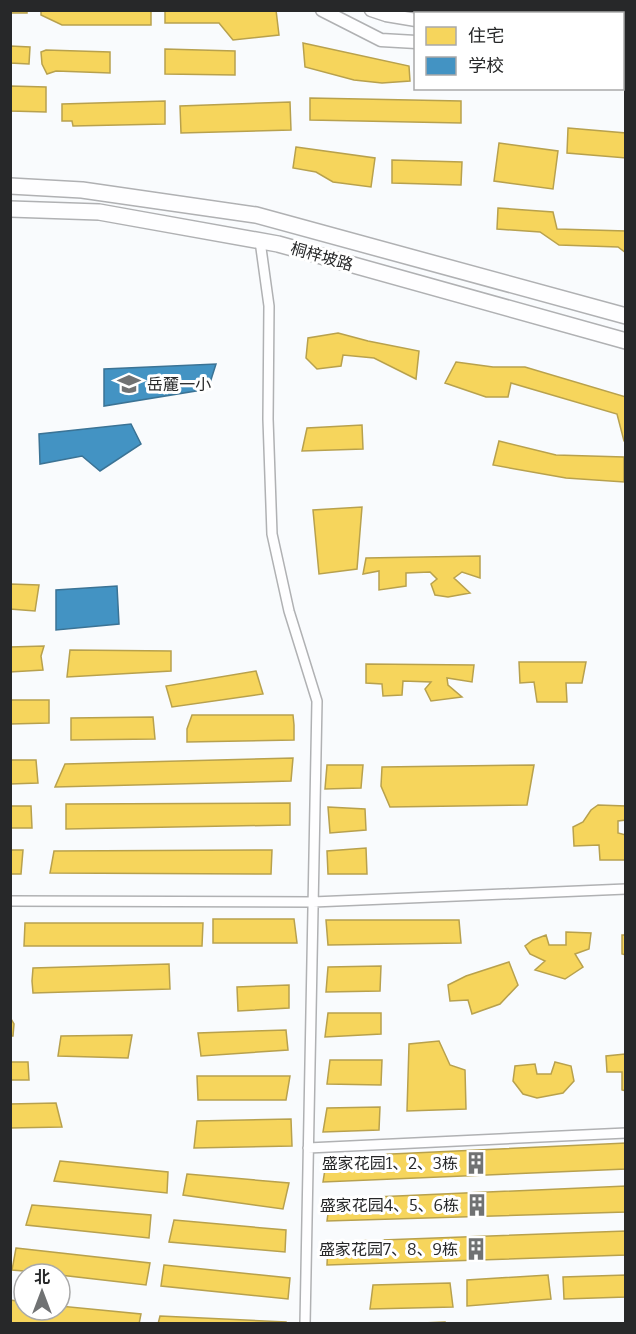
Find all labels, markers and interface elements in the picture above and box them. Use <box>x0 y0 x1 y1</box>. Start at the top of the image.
legend <box>414 12 624 90</box>
text: 住宅 <box>468 25 504 47</box>
text: 学校 <box>468 55 504 77</box>
street label: 桐梓坡路 <box>288 239 355 274</box>
school or university icon: 岳麓一小 <box>116 371 142 397</box>
place label: 岳麓一小 <box>147 375 211 394</box>
building icon: 盛家花园1、2、3栋 <box>463 1150 489 1176</box>
place label: 盛家花园1、2、3栋 <box>322 1154 458 1173</box>
building icon: 盛家花园4、5、6栋 <box>464 1192 490 1218</box>
place label: 盛家花园4、5、6栋 <box>320 1196 459 1215</box>
building icon: 盛家花园7、8、9栋 <box>463 1236 489 1262</box>
place label: 盛家花园7、8、9栋 <box>319 1240 458 1259</box>
north arrow <box>12 1262 72 1322</box>
text: 北 <box>34 1268 50 1287</box>

